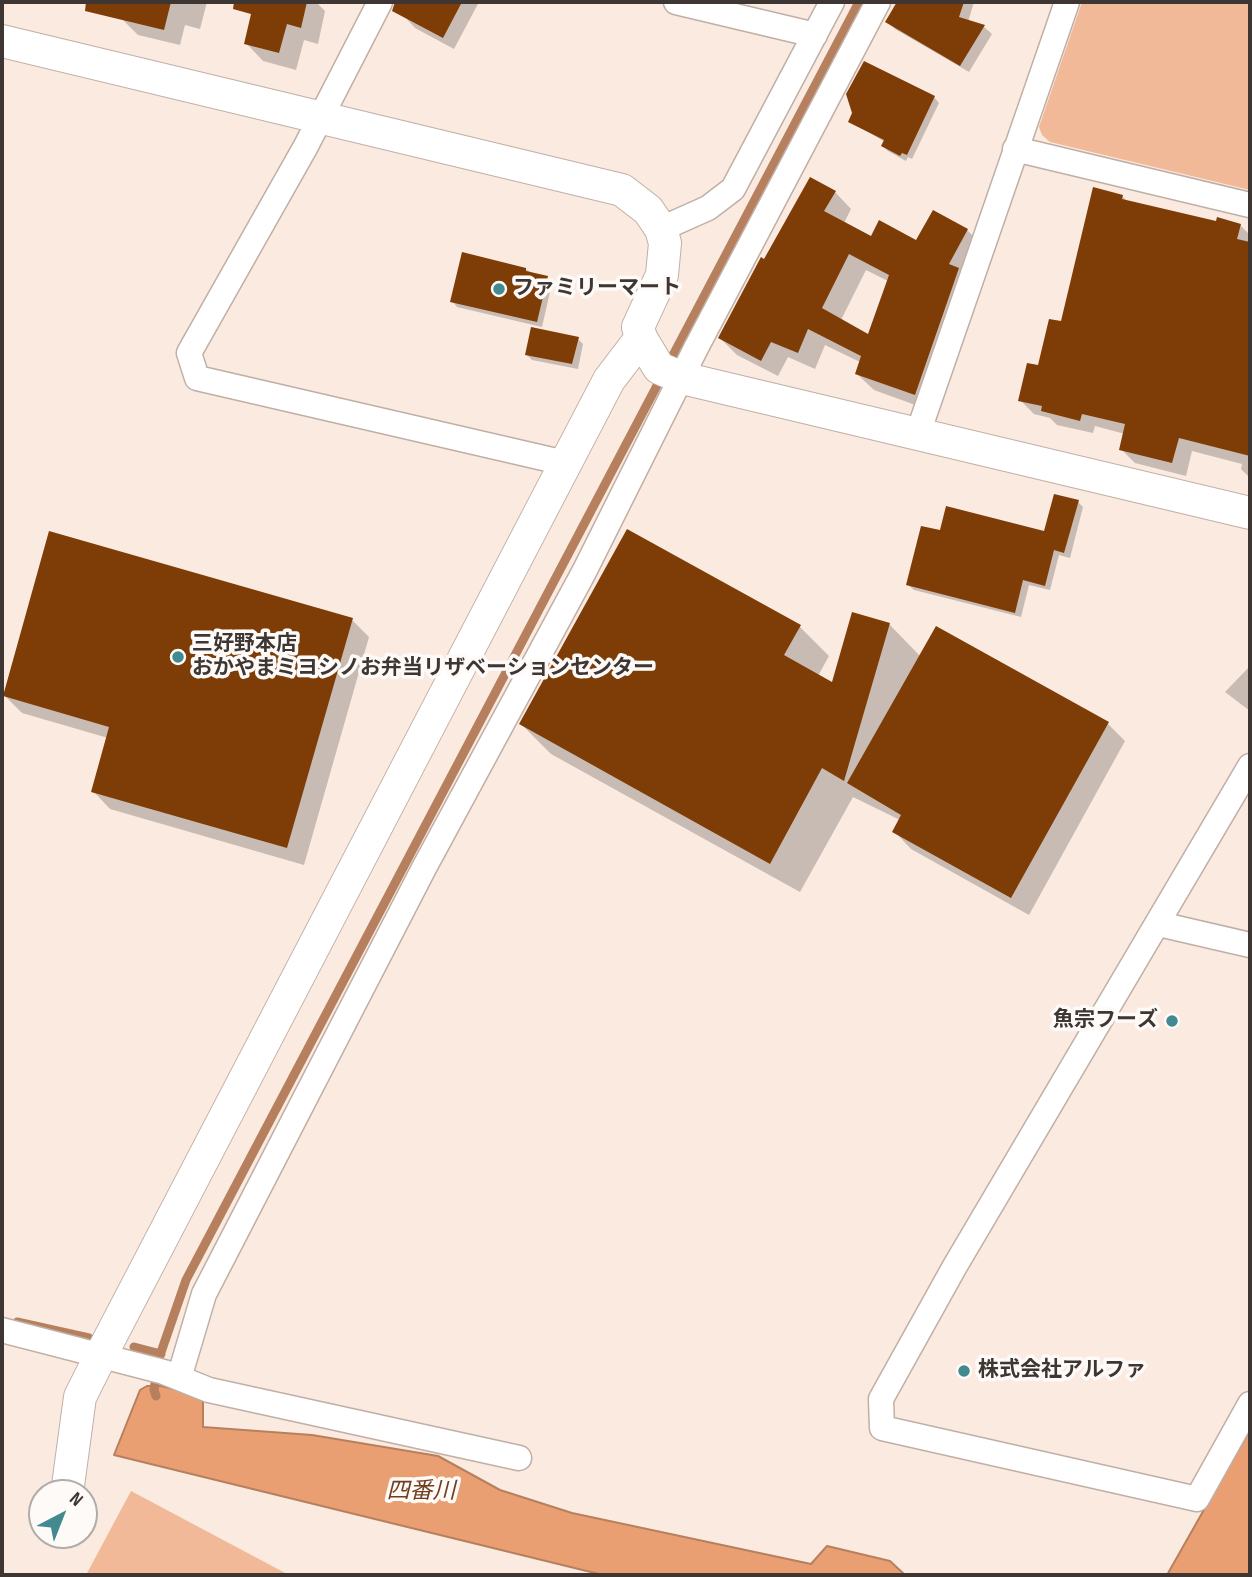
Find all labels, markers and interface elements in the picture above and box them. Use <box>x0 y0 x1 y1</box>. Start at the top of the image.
place label: ファミリーマート <box>513 276 681 302</box>
marker: ファミリーマート <box>491 281 507 297</box>
place label: 三好野本店 おかやまミヨシノお弁当リザベーションセンター <box>192 632 654 682</box>
marker: 三好野本店 おかやまミヨシノお弁当リザベーションセンター <box>170 649 186 665</box>
place label: 魚宗フーズ <box>1053 1008 1158 1034</box>
marker: 魚宗フーズ <box>1164 1013 1180 1029</box>
place label: 株式会社アルファ <box>978 1358 1146 1384</box>
marker: 株式会社アルファ <box>956 1363 972 1379</box>
water label: 四番川 <box>387 1478 455 1506</box>
north arrow <box>28 1479 98 1549</box>
text: N <box>65 1488 88 1511</box>

